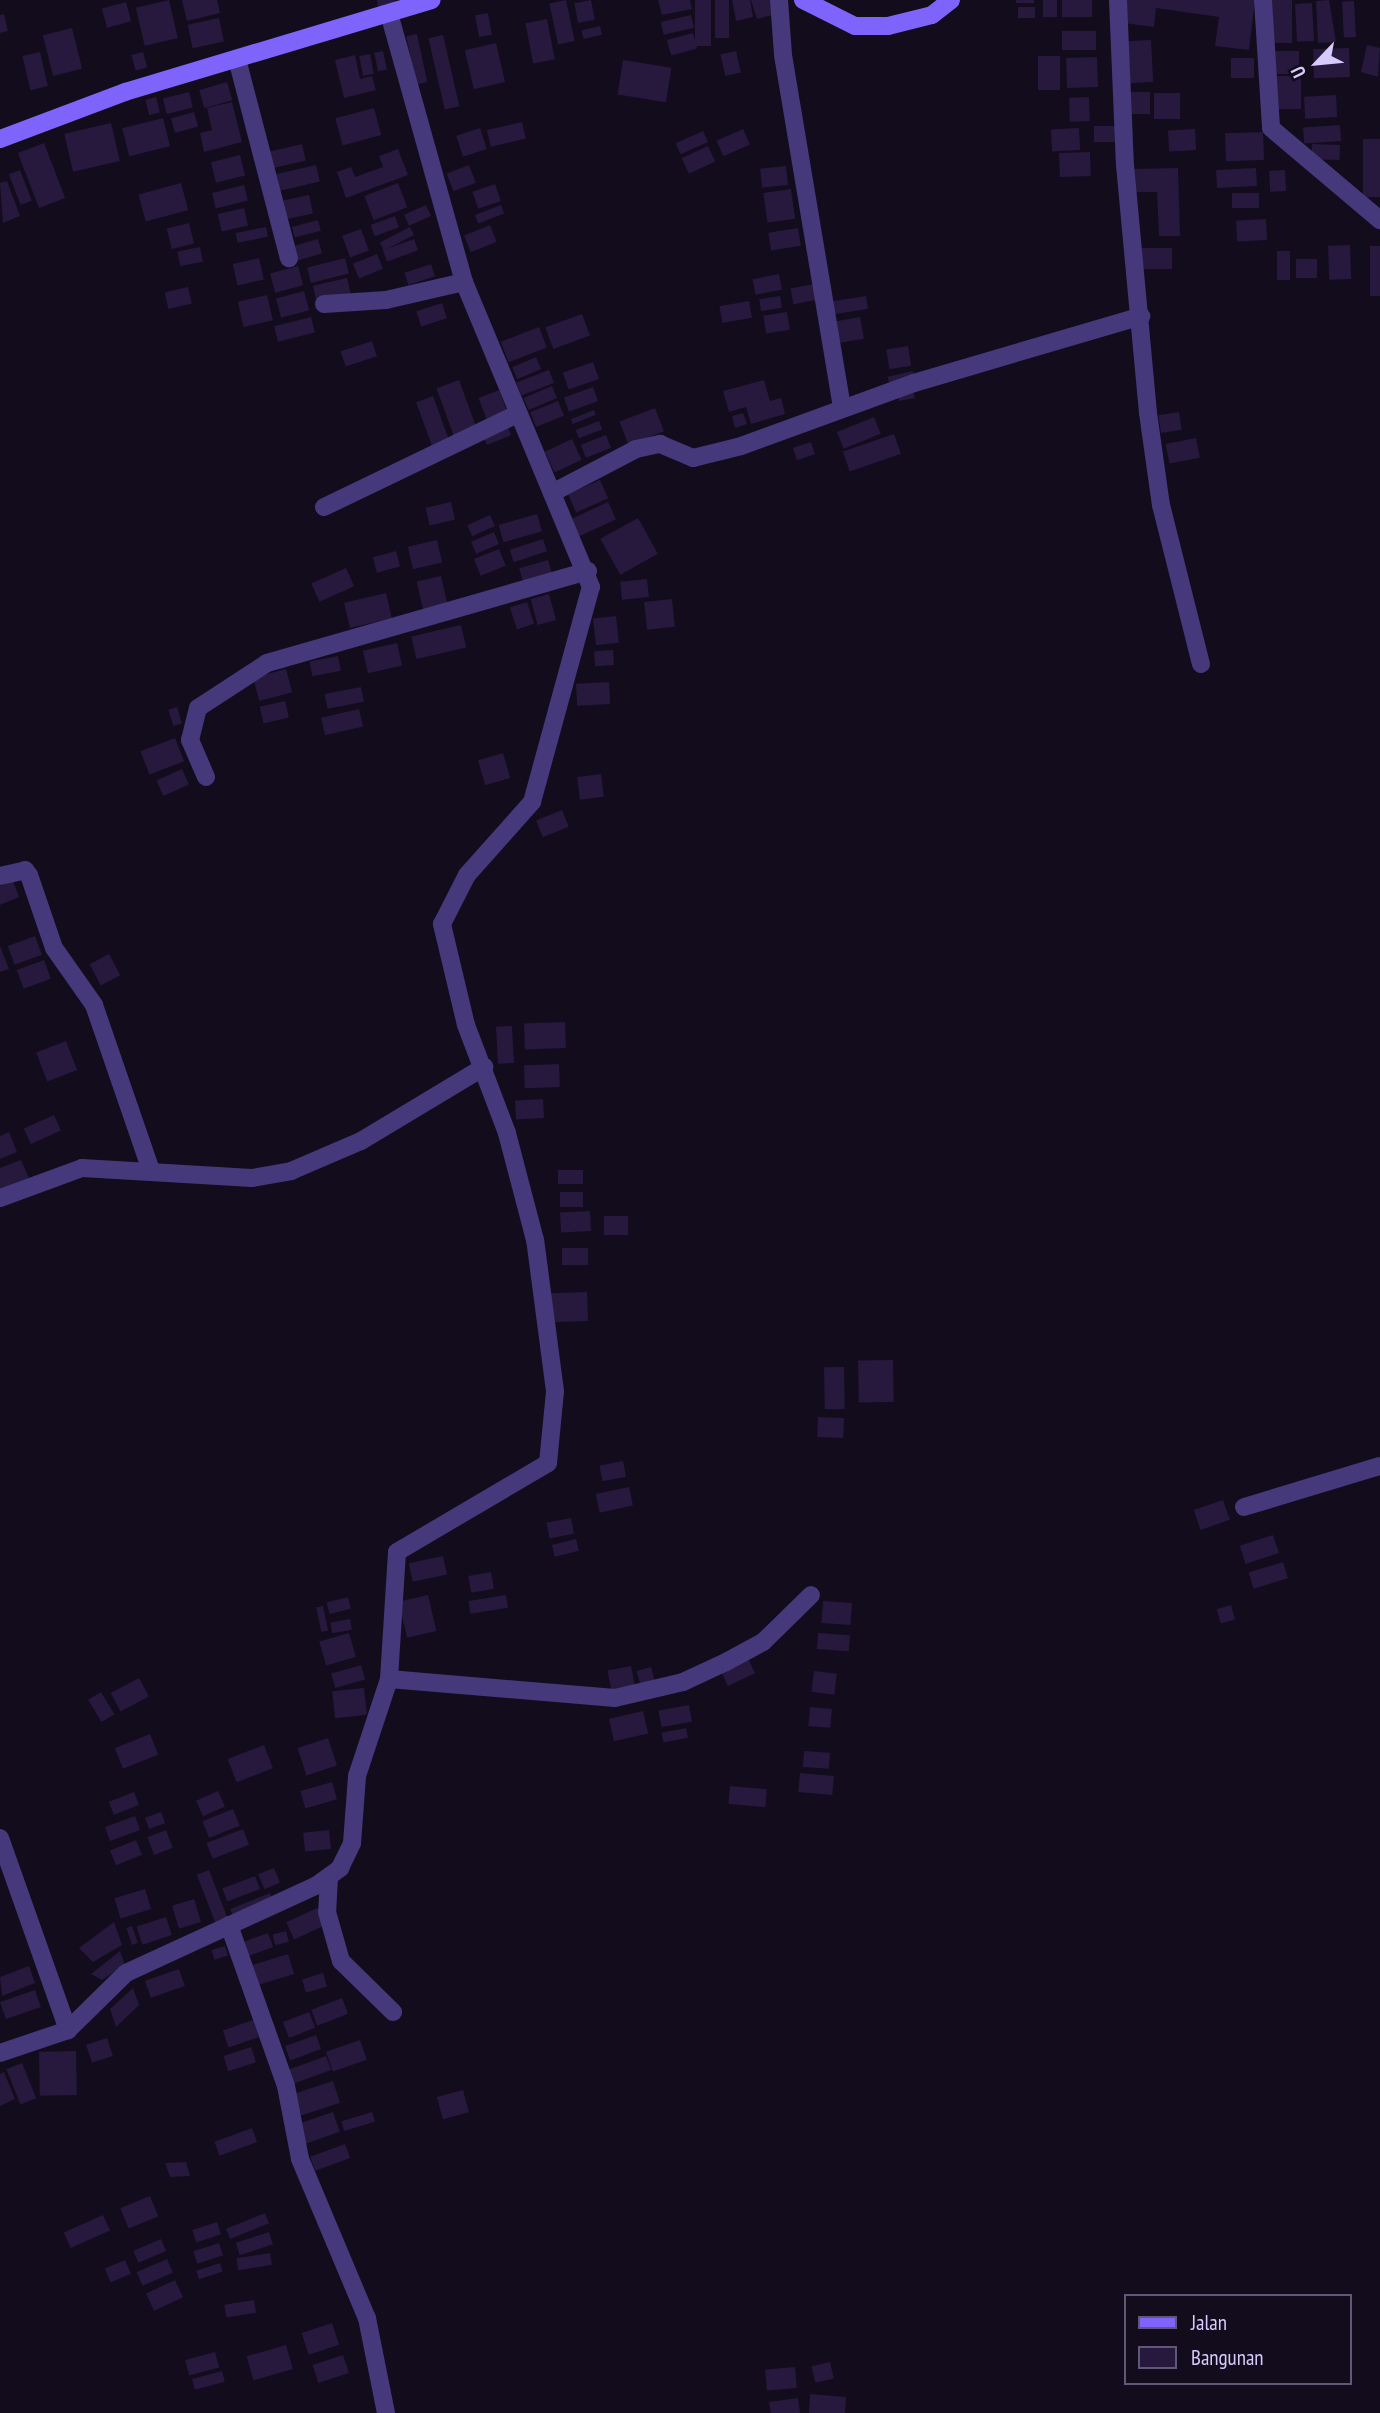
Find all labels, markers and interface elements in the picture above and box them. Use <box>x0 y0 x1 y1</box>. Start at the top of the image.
north arrow <box>1282 28 1352 98</box>
text: U <box>1285 63 1311 82</box>
legend <box>1124 2294 1352 2385</box>
text: Jalan <box>1191 2309 1227 2336</box>
text: Bangunan <box>1191 2344 1264 2371</box>

